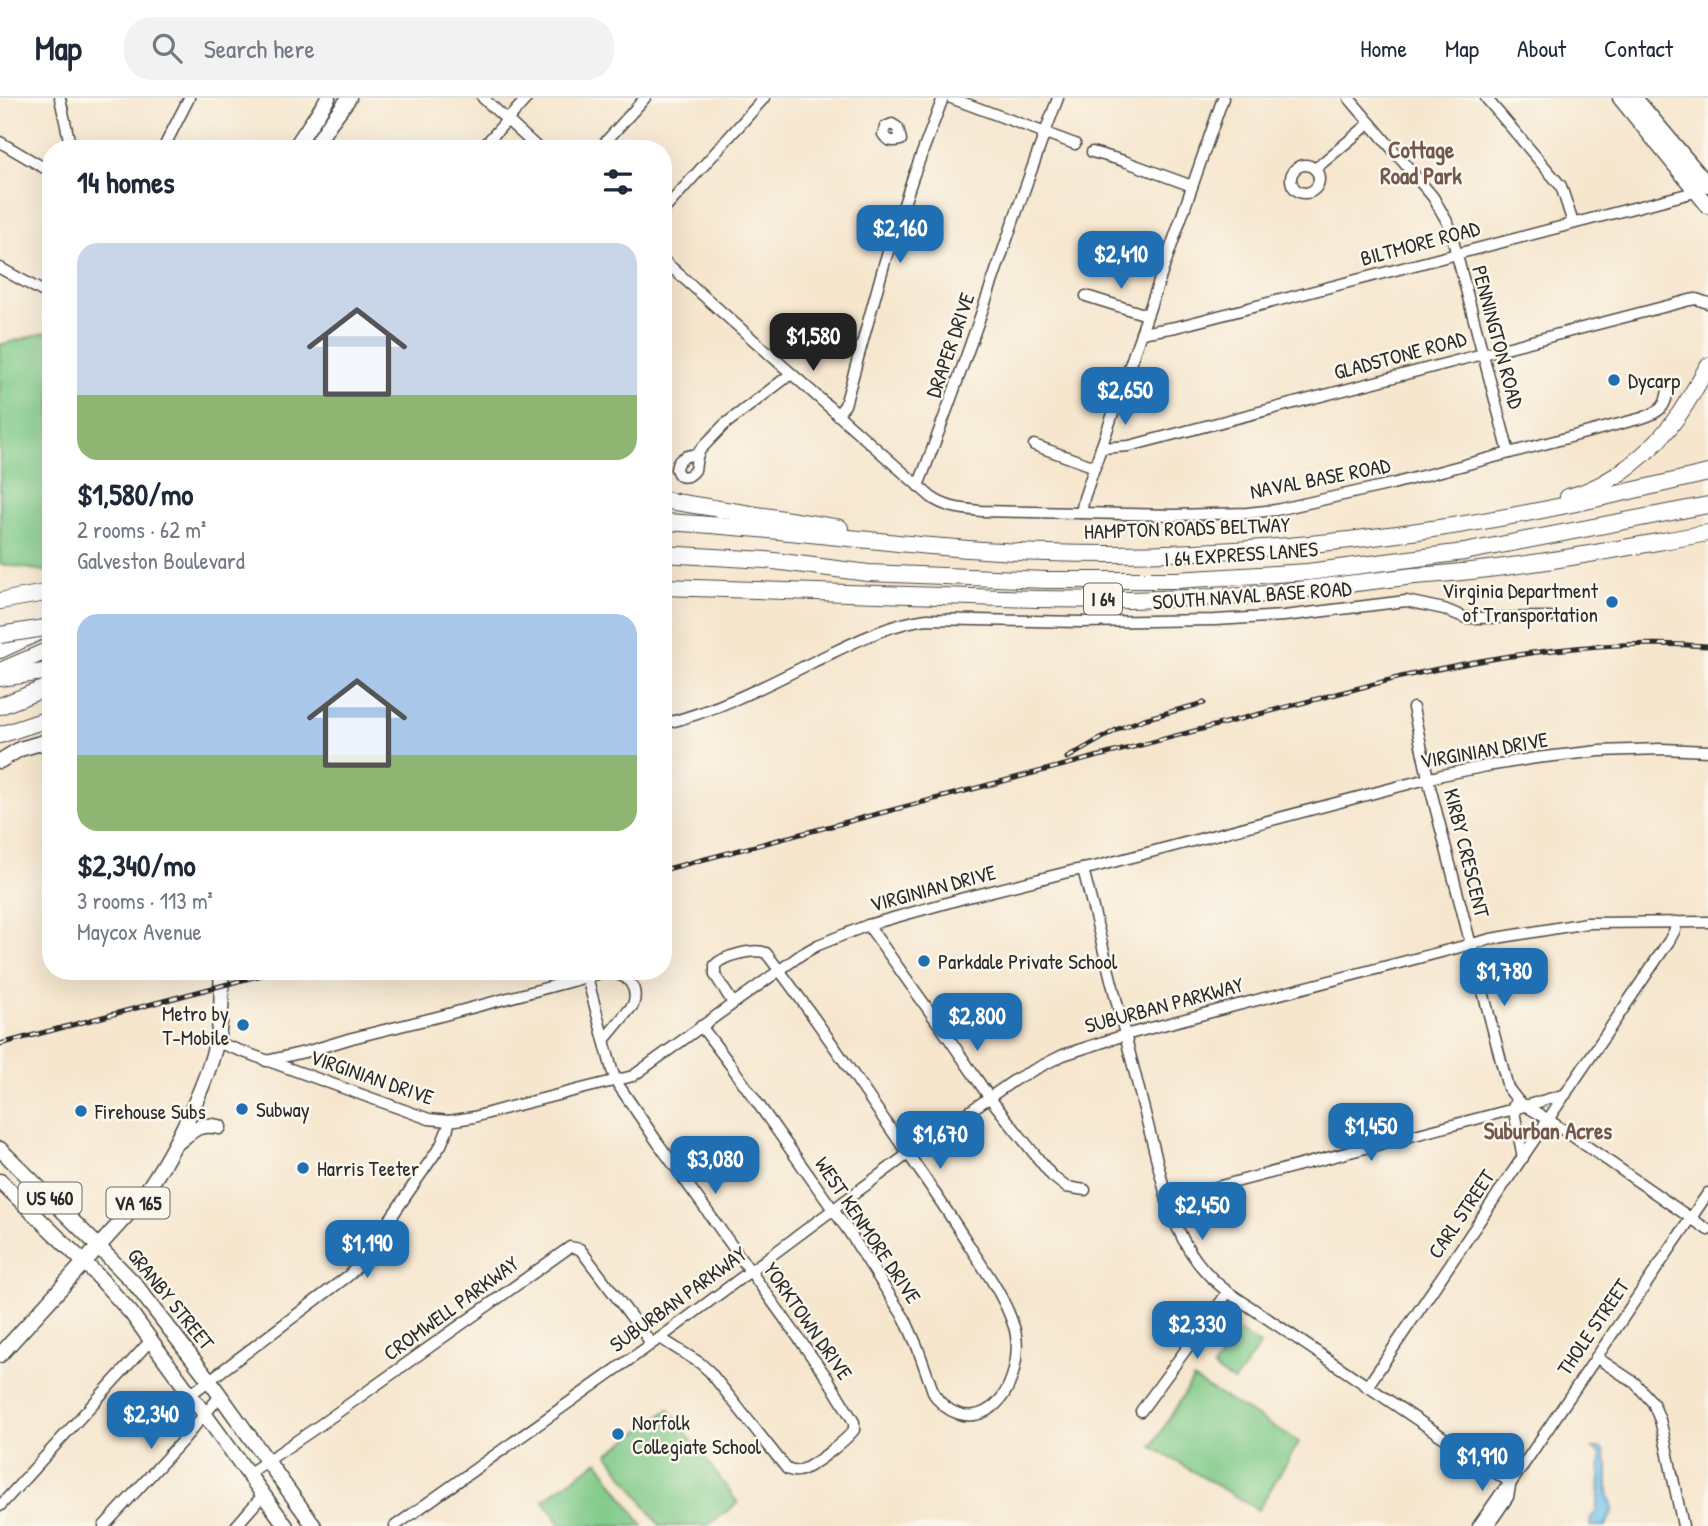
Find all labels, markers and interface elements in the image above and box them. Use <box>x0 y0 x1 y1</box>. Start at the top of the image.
search box <box>124 17 614 80</box>
text: Map <box>35 26 82 70</box>
icon: search <box>148 29 186 67</box>
text: Search here <box>204 31 315 66</box>
text: Home <box>1360 32 1407 64</box>
text: Map <box>1445 32 1479 64</box>
text: About <box>1517 32 1566 64</box>
text: Contact <box>1604 32 1673 64</box>
district label: Cottage Road Park <box>1380 134 1462 191</box>
text: 14 homes <box>77 162 175 202</box>
icon: filters <box>599 163 637 201</box>
pin: $2,160 <box>843 206 957 265</box>
text: $2,160 <box>873 212 927 243</box>
street label: BILTMORE ROAD <box>1357 213 1483 273</box>
pin: $2,410 <box>1064 232 1178 291</box>
text: $2,410 <box>1094 238 1148 269</box>
street label: PENNINGTON ROAD <box>1465 262 1531 412</box>
icon: home <box>294 289 420 415</box>
street label: DRAPER DRIVE <box>919 289 981 401</box>
pin: $1,580 <box>756 314 870 373</box>
text: $1,580 <box>786 320 840 351</box>
street label: GLADSTONE ROAD <box>1331 323 1469 387</box>
place label: Dycarp <box>1628 366 1680 395</box>
pin: $2,650 <box>1068 368 1182 427</box>
marker: Dycarp <box>1606 372 1622 388</box>
text: $2,650 <box>1097 374 1153 405</box>
street label: NAVAL BASE ROAD <box>1247 450 1393 506</box>
text: $1,580/mo <box>77 474 193 514</box>
street label: HAMPTON ROADS BELTWAY <box>1083 510 1291 546</box>
text: 2 rooms · 62 m² <box>77 514 206 545</box>
street label: I 64 EXPRESS LANES <box>1163 534 1319 574</box>
text: Galveston Boulevard <box>77 545 245 576</box>
street label: SOUTH NAVAL BASE ROAD <box>1151 574 1353 616</box>
place label: Virginia Department of Transportation <box>1442 576 1599 629</box>
road number: I 64 <box>1084 584 1122 614</box>
marker: Virginia Department of Transportation <box>1604 594 1620 610</box>
icon: home <box>294 660 420 786</box>
street label: VIRGINIAN DRIVE <box>1418 725 1550 775</box>
street label: KIRBY CRESCENT <box>1437 785 1497 922</box>
text: $2,340/mo <box>77 845 196 885</box>
street label: VIRGINIAN DRIVE <box>867 857 999 919</box>
text: 3 rooms · 113 m² <box>77 885 213 916</box>
text: Maycox Avenue <box>77 916 202 947</box>
place label: Parkdale Private School <box>938 947 1118 976</box>
pin: $1,780 <box>1447 948 1561 1008</box>
marker: Parkdale Private School <box>916 953 932 969</box>
text: $1,780 <box>1476 955 1532 986</box>
street label: SUBURBAN PARKWAY <box>1081 970 1247 1040</box>
pin: $2,800 <box>920 993 1034 1053</box>
place label: Metro by T-Mobile <box>162 999 229 1052</box>
text: $2,800 <box>948 1000 1006 1031</box>
marker: Metro by T-Mobile <box>235 1017 251 1033</box>
street label: VIRGINIAN DRIVE <box>306 1042 438 1112</box>
place label: Subway <box>256 1095 310 1124</box>
place label: Firehouse Subs <box>94 1097 206 1126</box>
marker: Subway <box>234 1101 250 1117</box>
marker: Firehouse Subs <box>73 1103 89 1119</box>
pin: $1,450 <box>1314 1104 1428 1163</box>
text: $1,450 <box>1344 1110 1398 1141</box>
pin: $1,670 <box>883 1112 997 1171</box>
district label: Suburban Acres <box>1484 1115 1612 1146</box>
text: $1,670 <box>912 1118 968 1149</box>
pin: $3,080 <box>658 1136 772 1196</box>
text: $3,080 <box>686 1143 744 1174</box>
street label: WEST KENMORE DRIVE <box>808 1151 928 1309</box>
place label: Harris Teeter <box>317 1154 419 1183</box>
marker: Harris Teeter <box>295 1160 311 1176</box>
street label: CARL STREET <box>1421 1163 1502 1264</box>
road number: US 460 <box>19 1182 82 1214</box>
pin: $2,450 <box>1145 1182 1259 1242</box>
road number: VA 165 <box>106 1188 170 1218</box>
text: $2,450 <box>1174 1189 1230 1220</box>
pin: $1,190 <box>310 1220 424 1280</box>
text: $1,190 <box>341 1227 393 1258</box>
street label: SUBURBAN PARKWAY <box>603 1239 753 1359</box>
street label: GRANBY STREET <box>121 1242 222 1357</box>
street label: CROMWELL PARKWAY <box>377 1248 525 1367</box>
street label: YORKTOWN DRIVE <box>757 1256 859 1386</box>
street label: THOLE STREET <box>1550 1272 1637 1381</box>
pin: $2,330 <box>1140 1302 1254 1361</box>
text: $2,330 <box>1168 1308 1226 1339</box>
pin: $2,340 <box>94 1392 208 1451</box>
text: $2,340 <box>123 1398 179 1429</box>
place label: Norfolk Collegiate School <box>632 1408 762 1461</box>
marker: Norfolk Collegiate School <box>610 1426 626 1442</box>
pin: $1,910 <box>1425 1434 1539 1493</box>
text: $1,910 <box>1456 1440 1508 1471</box>

